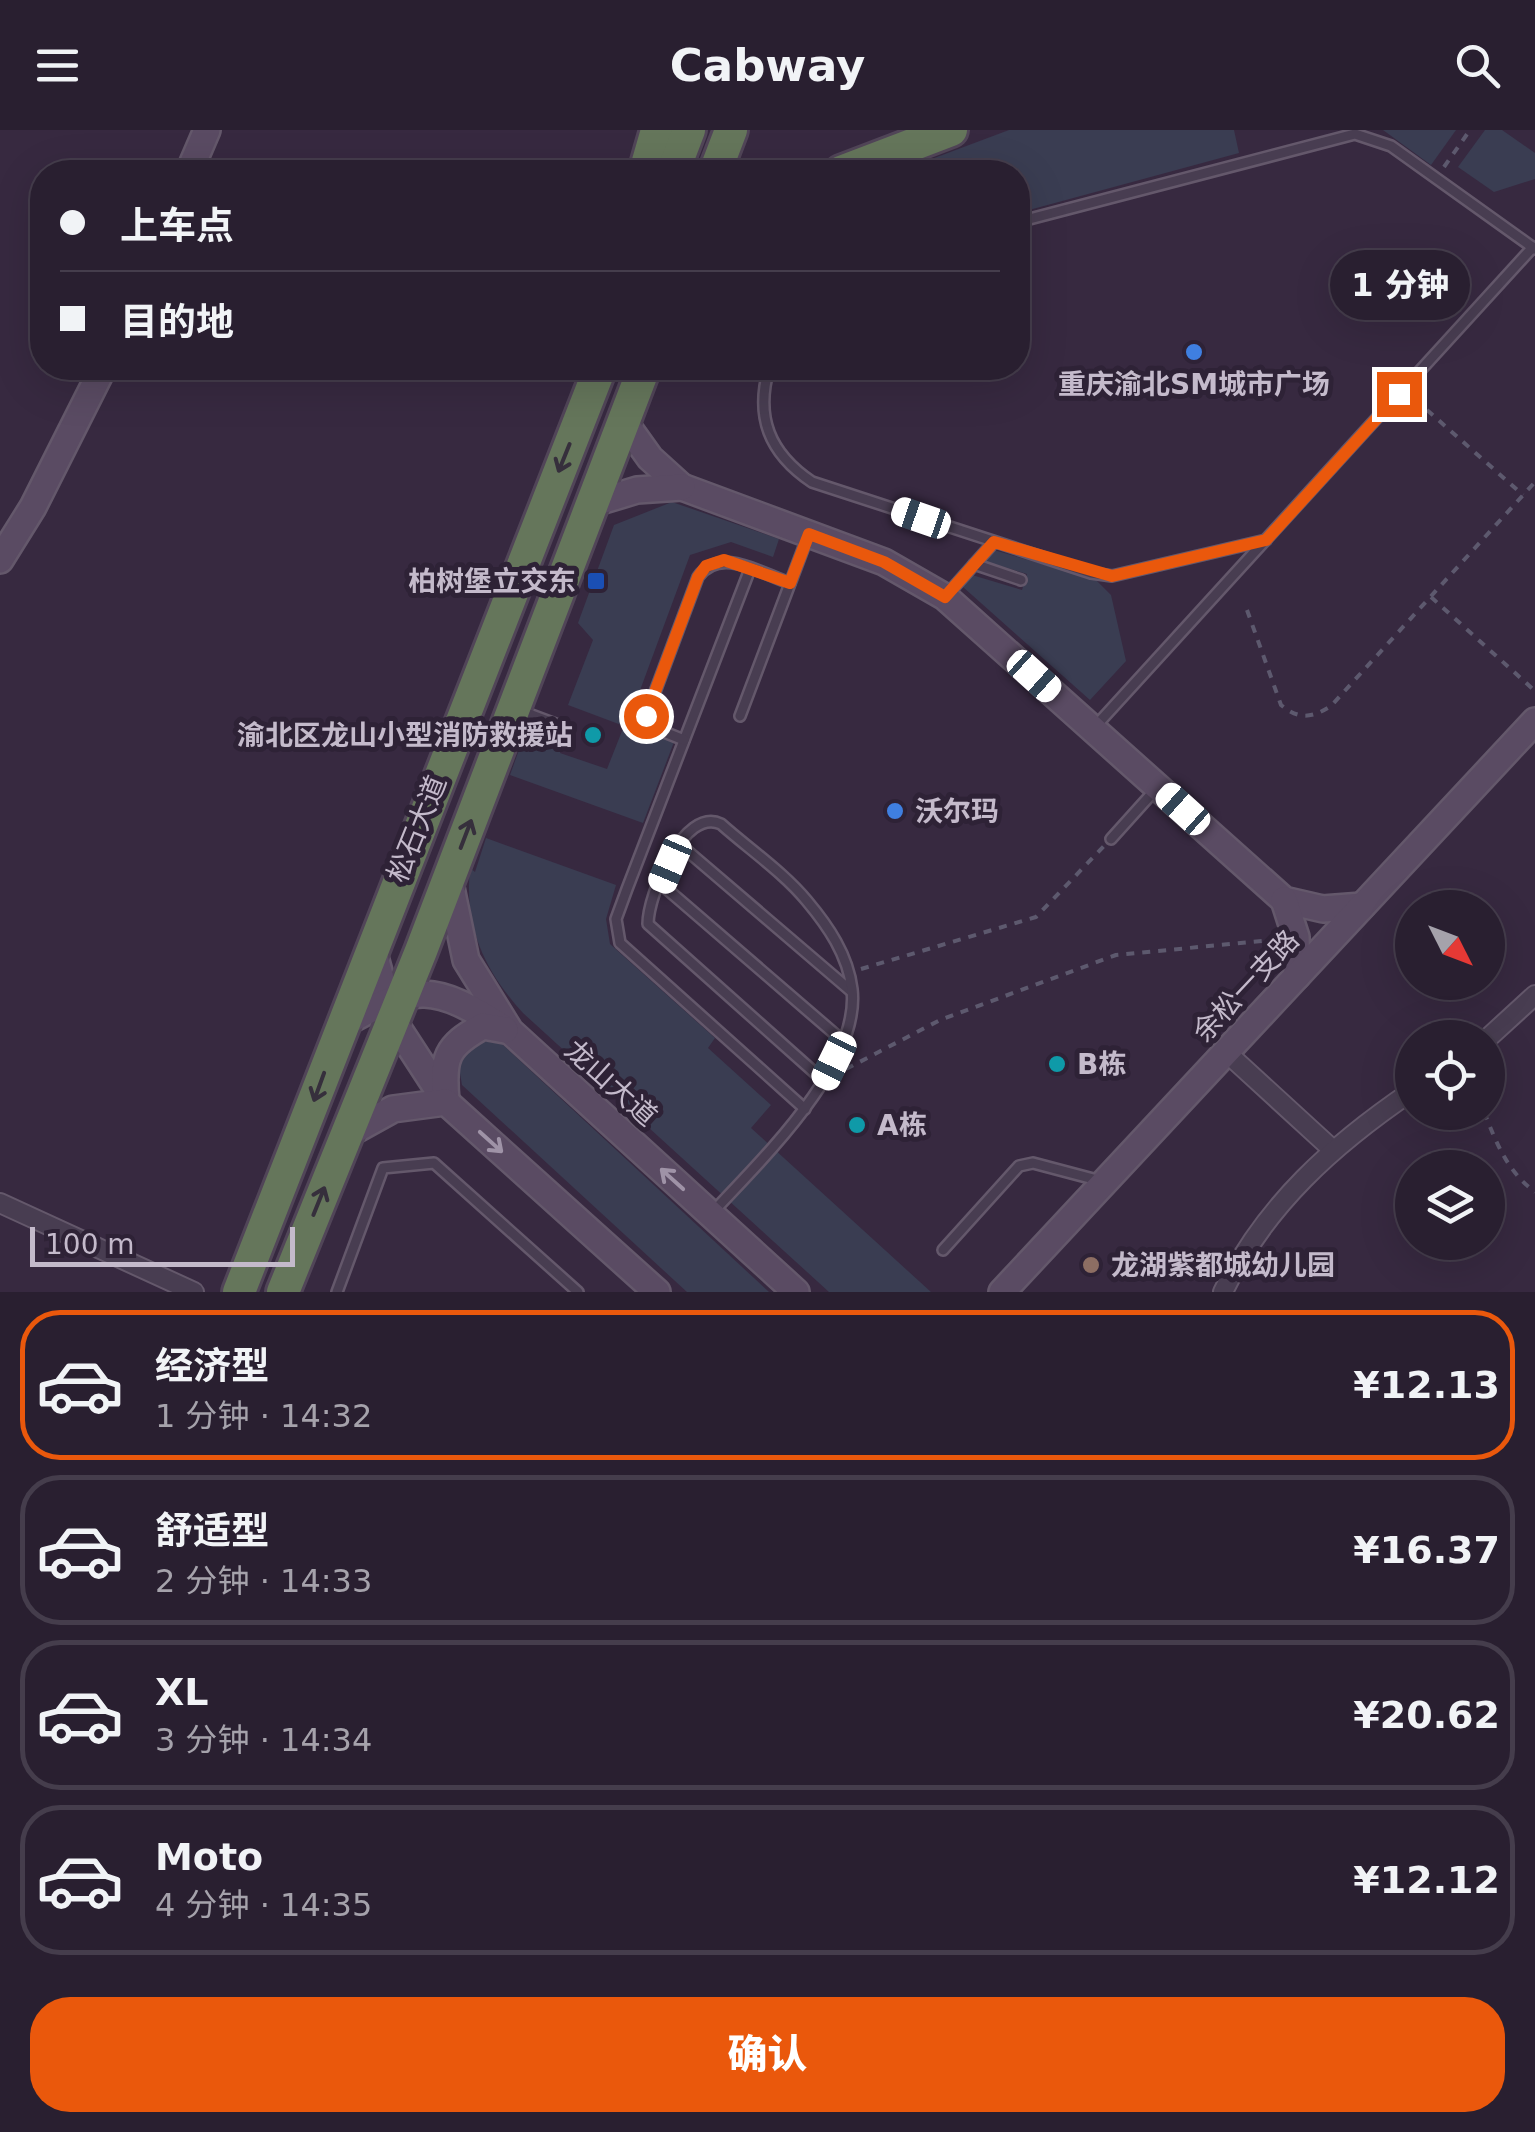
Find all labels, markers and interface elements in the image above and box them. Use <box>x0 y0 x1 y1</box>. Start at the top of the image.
icon: menu <box>30 38 85 93</box>
icon: search <box>1450 38 1505 93</box>
text: Cabway <box>670 39 865 92</box>
text: 上车点 <box>120 204 234 248</box>
callout: 1 分钟 <box>1329 249 1469 319</box>
text: 1 分钟 <box>1351 266 1449 304</box>
text: 目的地 <box>120 300 234 344</box>
marker: 重庆渝北SM城市广场 <box>1183 341 1205 363</box>
place label: 重庆渝北SM城市广场 <box>1058 368 1330 401</box>
route end <box>1377 372 1422 417</box>
one-way arrow <box>554 442 572 473</box>
car <box>888 494 954 542</box>
place label: 柏树堡立交东 <box>408 565 576 598</box>
marker: 柏树堡立交东 <box>585 570 607 592</box>
car <box>1002 645 1066 707</box>
route start <box>624 694 669 739</box>
place label: 渝北区龙山小型消防救援站 <box>237 719 573 752</box>
marker: 渝北区龙山小型消防救援站 <box>582 724 604 746</box>
street label: 松石大道 <box>381 771 453 887</box>
car <box>1151 778 1215 840</box>
place label: 沃尔玛 <box>915 795 999 828</box>
marker: 沃尔玛 <box>884 800 906 822</box>
one-way arrow <box>458 820 476 850</box>
car <box>644 831 696 897</box>
north arrow <box>1395 890 1505 1000</box>
map controls <box>1395 890 1505 1260</box>
street label: 余松一支路 <box>1186 924 1306 1048</box>
button: locate <box>1395 1020 1505 1130</box>
car <box>807 1027 861 1095</box>
street label: 龙山大道 <box>558 1033 664 1133</box>
place label: B栋 <box>1077 1048 1126 1081</box>
marker: B栋 <box>1046 1053 1068 1075</box>
one-way arrow <box>309 1071 327 1102</box>
place label: A栋 <box>877 1109 927 1142</box>
marker: A栋 <box>846 1114 868 1136</box>
one-way arrow <box>478 1130 503 1153</box>
button: layers <box>1395 1150 1505 1260</box>
one-way arrow <box>660 1168 685 1191</box>
one-way arrow <box>312 1187 330 1217</box>
scale bar <box>30 1222 295 1266</box>
text: 100 m <box>45 1228 135 1261</box>
place label: 龙湖紫都城幼儿园 <box>1111 1249 1335 1282</box>
marker: 龙湖紫都城幼儿园 <box>1080 1254 1102 1276</box>
icon: car <box>35 1340 125 1430</box>
text: 经济型 <box>155 1344 269 1388</box>
text: ¥12.13 <box>1353 1363 1500 1407</box>
text: 1 分钟 · 14:32 <box>155 1397 372 1435</box>
icon: car <box>35 1505 125 1595</box>
text: 舒适型 <box>155 1509 269 1553</box>
text: ¥16.37 <box>1353 1528 1500 1572</box>
text: 2 分钟 · 14:33 <box>155 1562 372 1600</box>
icon: car <box>35 1670 125 1760</box>
text: XL <box>155 1670 209 1714</box>
text: ¥20.62 <box>1353 1693 1500 1737</box>
text: 3 分钟 · 14:34 <box>155 1721 372 1759</box>
icon: car <box>35 1835 125 1925</box>
text: Moto <box>155 1835 263 1879</box>
text: ¥12.12 <box>1353 1858 1500 1902</box>
text: 4 分钟 · 14:35 <box>155 1886 372 1924</box>
button: 确认 <box>30 1997 1505 2112</box>

